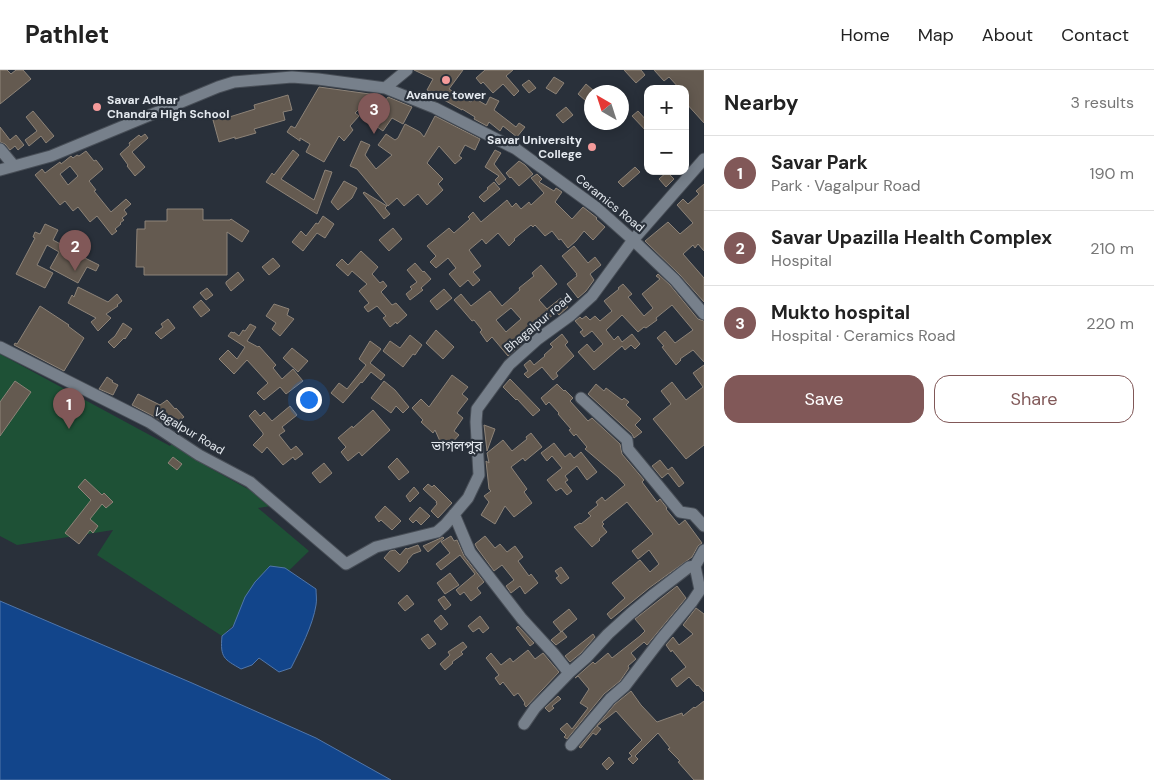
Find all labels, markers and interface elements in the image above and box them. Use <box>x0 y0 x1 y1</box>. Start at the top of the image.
text: Pathlet <box>25 19 109 50</box>
text: Home <box>840 23 890 47</box>
text: Map <box>918 23 954 47</box>
text: About <box>982 23 1033 47</box>
text: Contact <box>1061 23 1129 47</box>
marker: Avanue tower <box>440 74 452 86</box>
north arrow <box>584 85 629 130</box>
map controls <box>644 85 689 175</box>
button: + <box>644 85 689 130</box>
place label: Avanue tower <box>406 87 486 103</box>
text: Nearby <box>724 89 798 117</box>
place label: Savar Adhar Chandra High School <box>107 92 229 122</box>
text: 3 results <box>1071 92 1134 113</box>
pin: 3 <box>358 93 390 134</box>
marker: Savar Adhar Chandra High School <box>91 101 103 113</box>
button: − <box>644 130 689 175</box>
place label: Savar University College <box>487 132 583 162</box>
marker: Savar University College <box>586 141 598 153</box>
text: Savar Park <box>771 150 868 175</box>
text: 1 <box>737 163 743 184</box>
text: 190 m <box>1090 163 1134 184</box>
street label: Ceramics Road <box>572 170 648 236</box>
text: Park · Vagalpur Road <box>771 175 921 196</box>
text: Savar Upazilla Health Complex <box>771 225 1052 250</box>
pin: 2 <box>59 230 91 271</box>
text: 2 <box>735 238 745 259</box>
text: 210 m <box>1090 238 1134 259</box>
text: Hospital <box>771 250 832 271</box>
street label: Bhagalpur road <box>501 290 575 356</box>
text: Mukto hospital <box>771 300 910 325</box>
text: 3 <box>735 313 745 334</box>
text: 220 m <box>1086 313 1134 334</box>
text: Hospital · Ceramics Road <box>771 325 955 346</box>
button: Save <box>724 375 924 423</box>
button: Share <box>934 375 1134 423</box>
your location <box>296 387 322 413</box>
pin: 1 <box>53 388 85 429</box>
street label: Vagalpur Road <box>151 404 227 458</box>
district label: ভাগলপুর <box>430 437 483 455</box>

